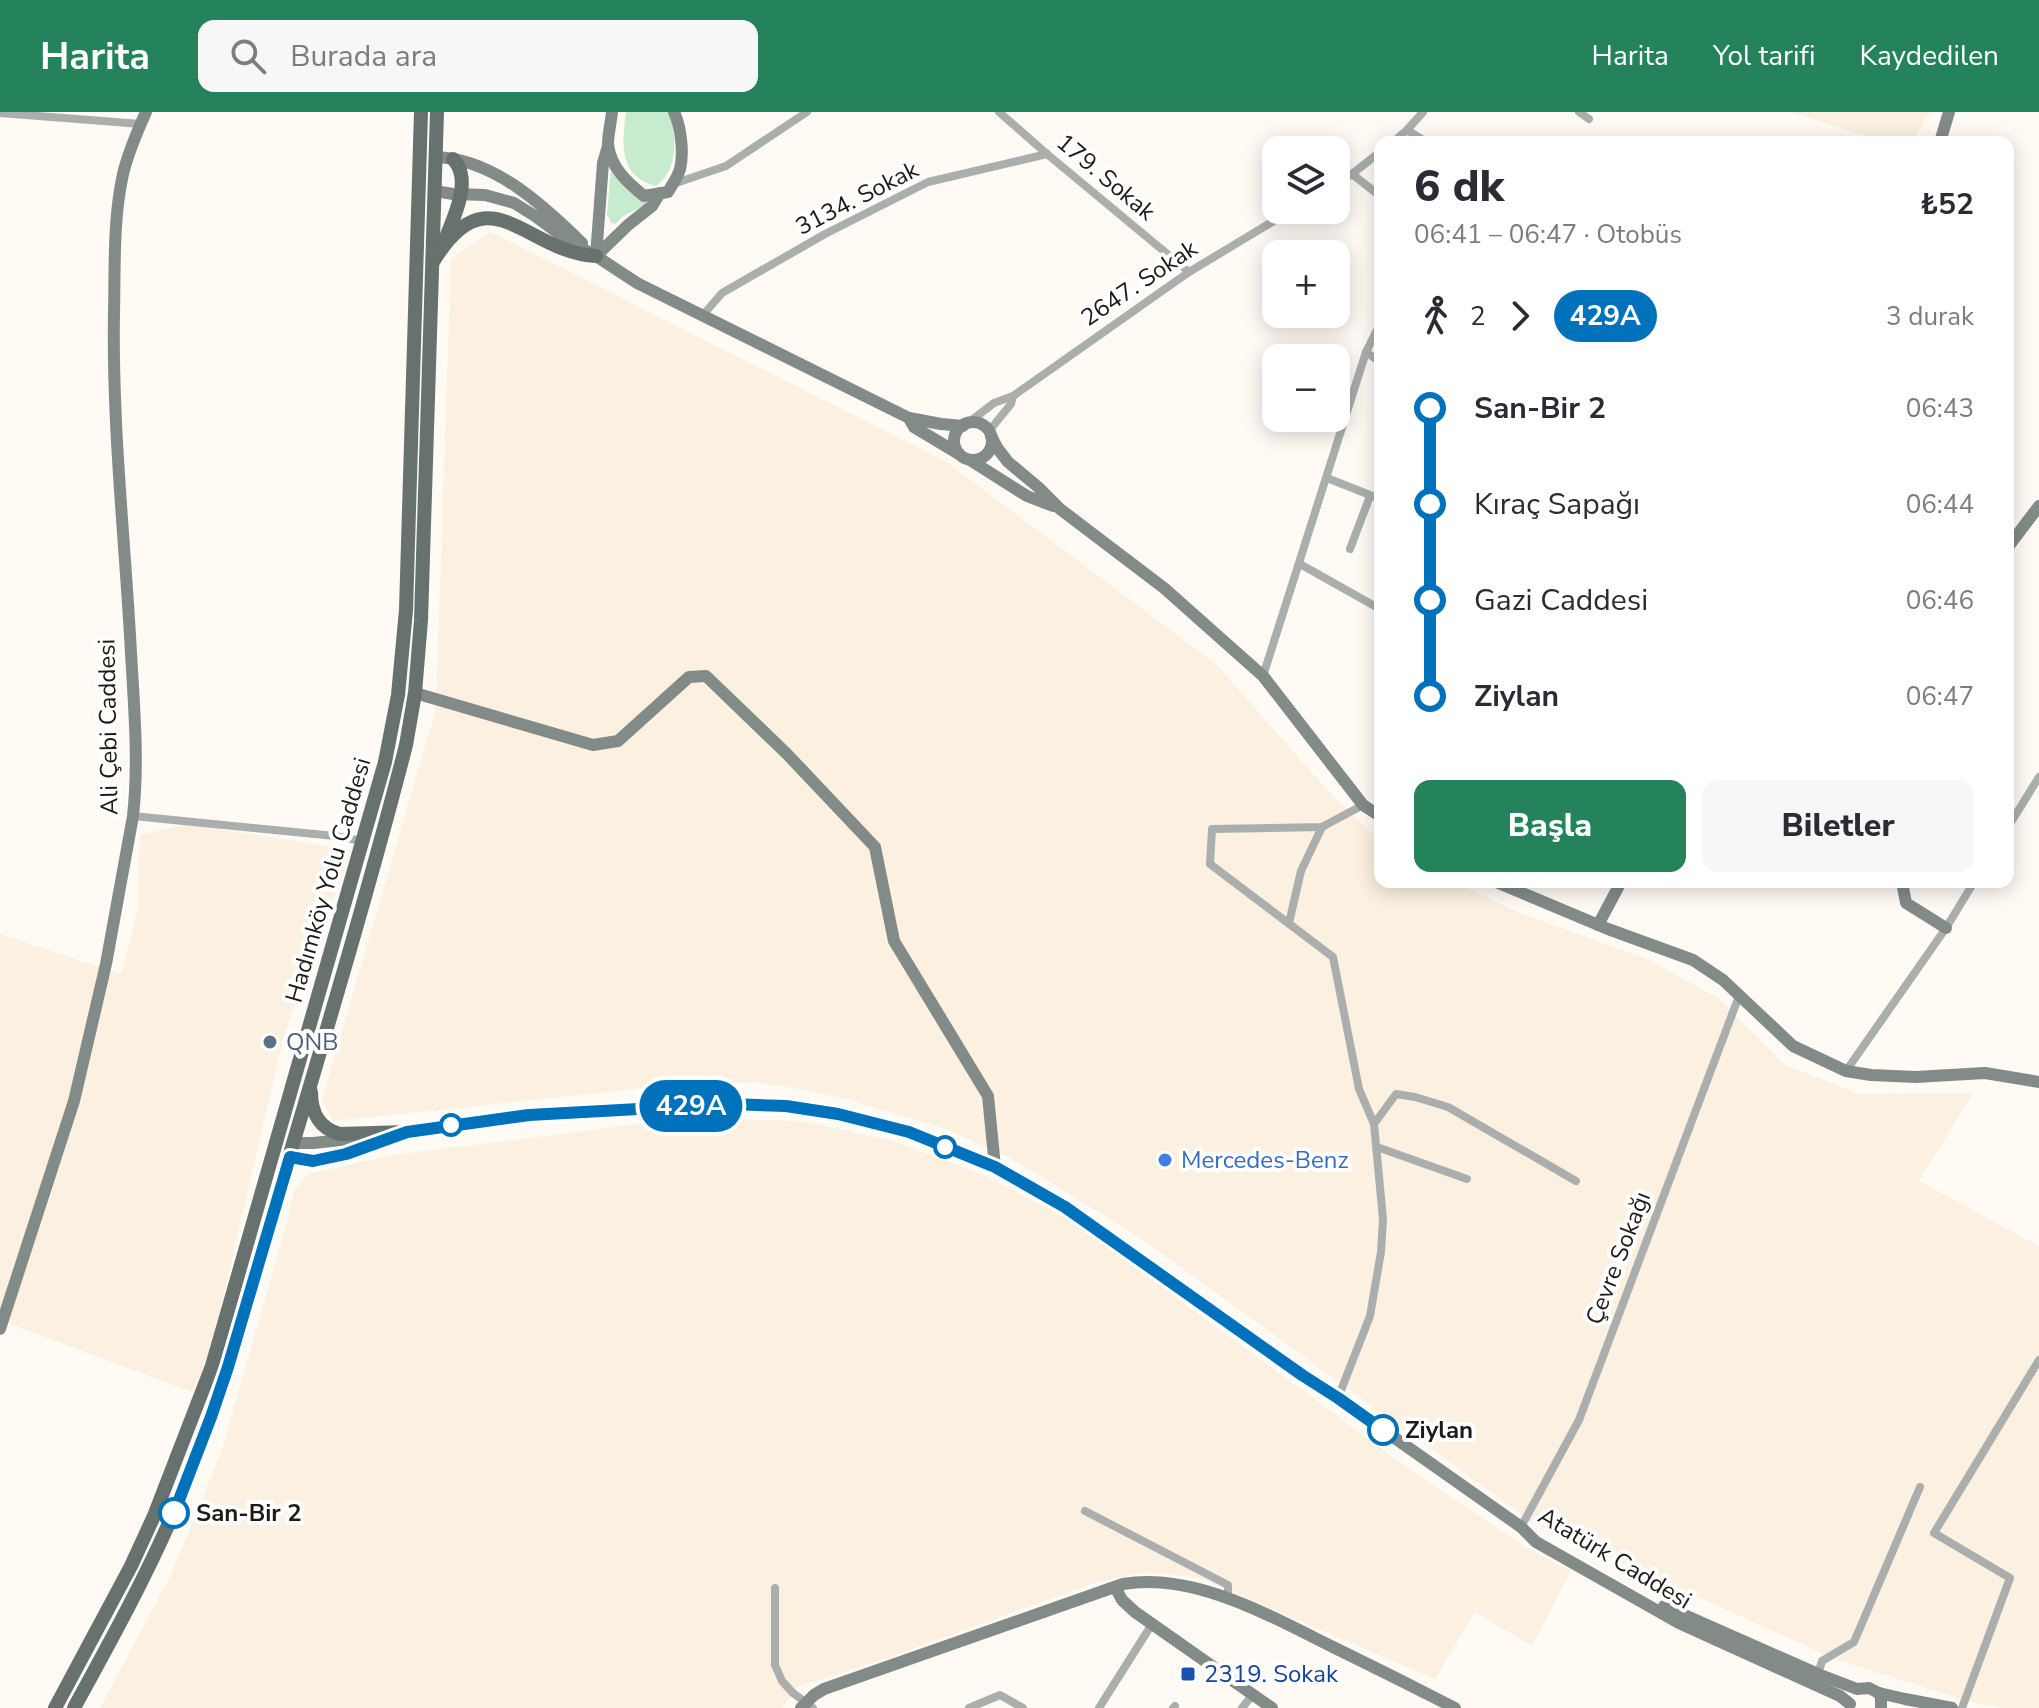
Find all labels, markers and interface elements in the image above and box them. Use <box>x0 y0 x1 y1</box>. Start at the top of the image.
search box <box>198 20 758 92</box>
text: Harita <box>40 31 150 82</box>
icon: search <box>226 34 270 78</box>
text: Burada ara <box>290 36 437 77</box>
text: Harita <box>1592 37 1669 75</box>
text: Yol tarifi <box>1713 37 1815 75</box>
text: Kaydedilen <box>1859 37 1999 75</box>
street label: 179. Sokak <box>1050 126 1163 228</box>
map controls <box>1262 136 1350 432</box>
button: layers <box>1262 136 1350 224</box>
street label: 3134. Sokak <box>790 153 925 243</box>
text: 6 dk <box>1414 157 1504 217</box>
text: ₺52 <box>1920 184 1974 225</box>
text: 06:41 – 06:47 · Otobüs <box>1414 217 1682 252</box>
street label: 2647. Sokak <box>1075 232 1204 334</box>
button: + <box>1262 240 1350 328</box>
icon: walk <box>1414 294 1458 338</box>
icon: forward <box>1498 294 1542 338</box>
text: 429A <box>1570 297 1641 335</box>
text: 2 <box>1470 299 1486 334</box>
text: 3 durak <box>1886 299 1974 334</box>
button: − <box>1262 344 1350 432</box>
text: San-Bir 2 <box>1474 388 1606 429</box>
text: 06:43 <box>1906 391 1974 426</box>
text: Kıraç Sapağı <box>1474 484 1640 525</box>
text: 06:44 <box>1906 487 1974 522</box>
text: Gazi Caddesi <box>1474 580 1648 621</box>
text: 06:46 <box>1906 583 1974 618</box>
street label: Ali Çebi Caddesi <box>90 638 126 816</box>
text: Ziylan <box>1474 676 1559 717</box>
text: 06:47 <box>1906 679 1974 714</box>
street label: Hadımköy Yolu Caddesi <box>278 754 378 1006</box>
button: Başla <box>1414 780 1686 872</box>
button: Biletler <box>1702 780 1974 872</box>
place label: QNB <box>286 1026 338 1058</box>
marker: QNB <box>261 1033 279 1051</box>
line badge: 429A <box>635 1080 747 1132</box>
text: 429A <box>655 1087 727 1125</box>
unlabelled marker <box>440 1114 462 1136</box>
unlabelled marker <box>934 1136 956 1158</box>
place label: Mercedes-Benz <box>1181 1144 1349 1176</box>
marker: Mercedes-Benz <box>1156 1151 1174 1169</box>
street label: Çevre Sokağı <box>1578 1187 1658 1329</box>
place label: Ziylan <box>1405 1414 1473 1446</box>
marker: Ziylan <box>1368 1415 1398 1445</box>
place label: San-Bir 2 <box>196 1497 302 1529</box>
marker: San-Bir 2 <box>159 1498 189 1528</box>
street label: Atatürk Caddesi <box>1532 1500 1698 1616</box>
place label: 2319. Sokak <box>1204 1658 1339 1690</box>
marker: 2319. Sokak <box>1179 1665 1197 1683</box>

